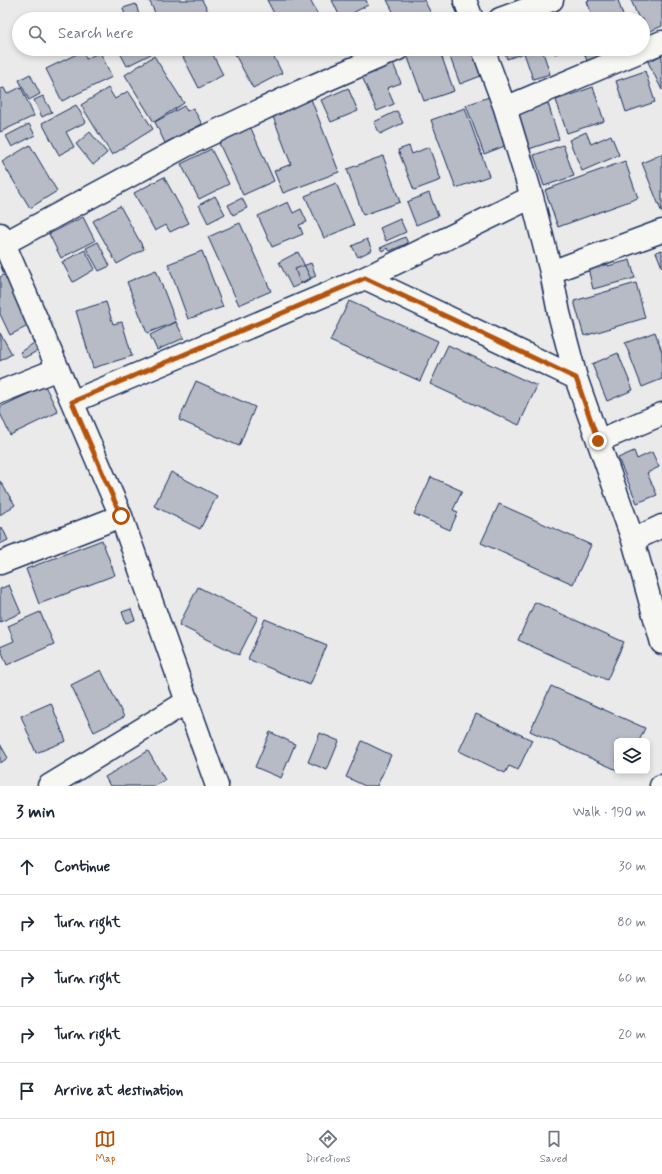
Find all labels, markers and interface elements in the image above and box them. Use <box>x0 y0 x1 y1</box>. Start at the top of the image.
search box <box>12 12 650 56</box>
icon: search <box>26 23 48 45</box>
text: Search here <box>58 24 134 44</box>
route end <box>589 432 607 450</box>
route start <box>112 507 130 525</box>
map controls <box>614 738 650 774</box>
button: layers <box>614 738 650 774</box>
text: 3 min <box>16 801 55 823</box>
text: Walk · 190 m <box>573 804 646 821</box>
icon: ahead <box>16 856 38 878</box>
text: Continue <box>54 857 110 877</box>
text: 30 m <box>619 858 646 875</box>
icon: right <box>16 912 38 934</box>
text: Turn right <box>54 913 121 933</box>
text: 80 m <box>617 914 646 931</box>
icon: right <box>16 968 38 990</box>
text: Turn right <box>54 969 121 989</box>
text: 60 m <box>618 970 646 987</box>
icon: right <box>16 1024 38 1046</box>
text: Turn right <box>54 1025 121 1045</box>
text: 20 m <box>618 1026 646 1043</box>
icon: arrive <box>16 1080 38 1102</box>
text: Arrive at destination <box>54 1081 183 1101</box>
tab: Map <box>94 1128 116 1166</box>
tab: Directions <box>305 1128 351 1166</box>
tab: Saved <box>540 1128 567 1166</box>

